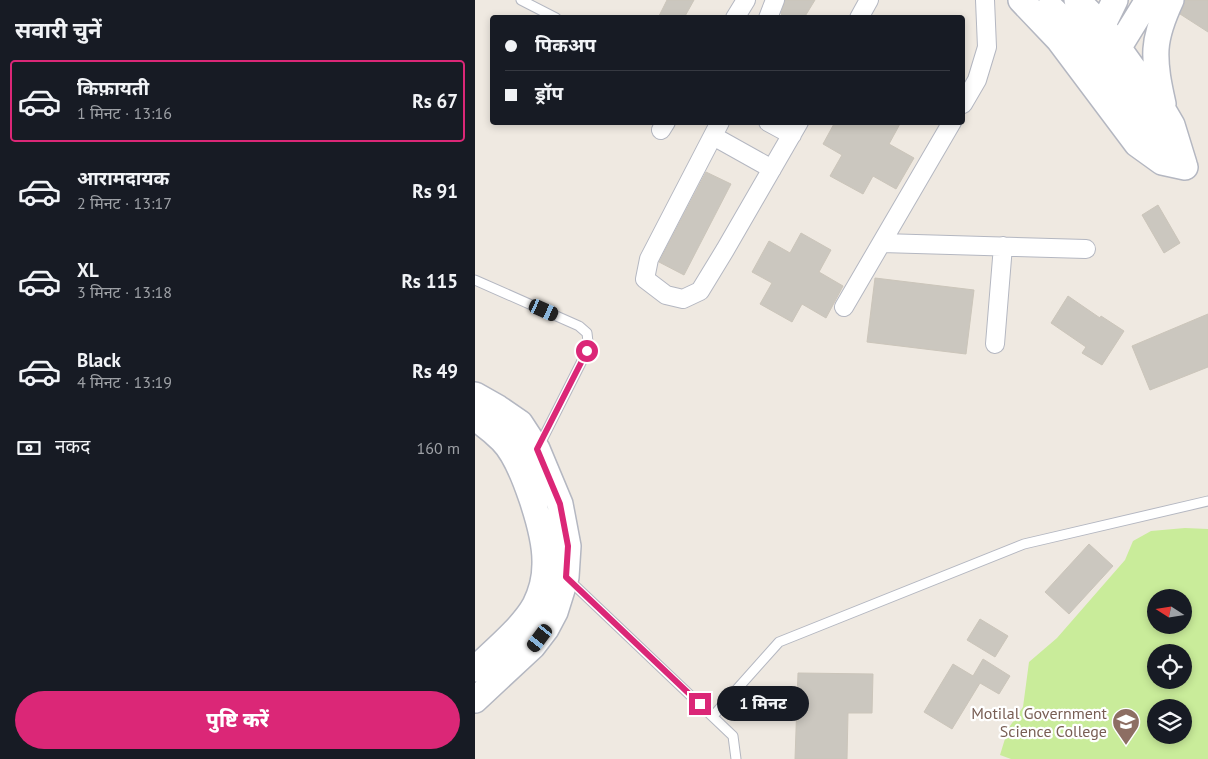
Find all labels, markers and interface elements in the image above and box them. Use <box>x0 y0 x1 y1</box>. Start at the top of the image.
text: सवारी चुनें <box>15 16 102 44</box>
text: पिकअप <box>535 33 596 57</box>
text: किफ़ायती <box>77 76 149 100</box>
icon: car <box>17 79 62 124</box>
text: ड्रॉप <box>535 81 563 105</box>
text: Rs 67 <box>412 89 458 113</box>
text: 1 मिनट · 13:16 <box>77 103 172 123</box>
text: आरामदायक <box>77 166 169 190</box>
icon: car <box>17 169 62 214</box>
text: Rs 91 <box>412 179 458 203</box>
text: 2 मिनट · 13:17 <box>77 193 172 213</box>
text: XL <box>77 258 99 282</box>
icon: car <box>17 259 62 304</box>
text: Rs 115 <box>401 269 458 293</box>
text: 3 मिनट · 13:18 <box>77 282 172 302</box>
car <box>527 297 560 323</box>
route start <box>576 340 598 362</box>
text: Black <box>77 348 121 372</box>
icon: car <box>17 349 62 394</box>
text: Rs 49 <box>412 359 458 383</box>
text: 4 मिनट · 13:19 <box>77 372 172 392</box>
icon: cash <box>15 434 43 462</box>
text: नकद <box>55 434 90 458</box>
text: 160 m <box>417 438 460 458</box>
north arrow <box>1147 589 1193 634</box>
map controls <box>1147 589 1192 744</box>
car <box>524 622 555 654</box>
button: locate <box>1147 644 1192 689</box>
callout: 1 मिनट <box>717 686 810 722</box>
button: पुष्टि करें <box>15 691 460 749</box>
route end <box>689 693 711 715</box>
text: 1 मिनट <box>739 693 787 713</box>
button: layers <box>1147 699 1192 744</box>
place label: Motilal Government Science College <box>971 703 1108 741</box>
school or university icon: Motilal Government Science College <box>1111 707 1141 746</box>

